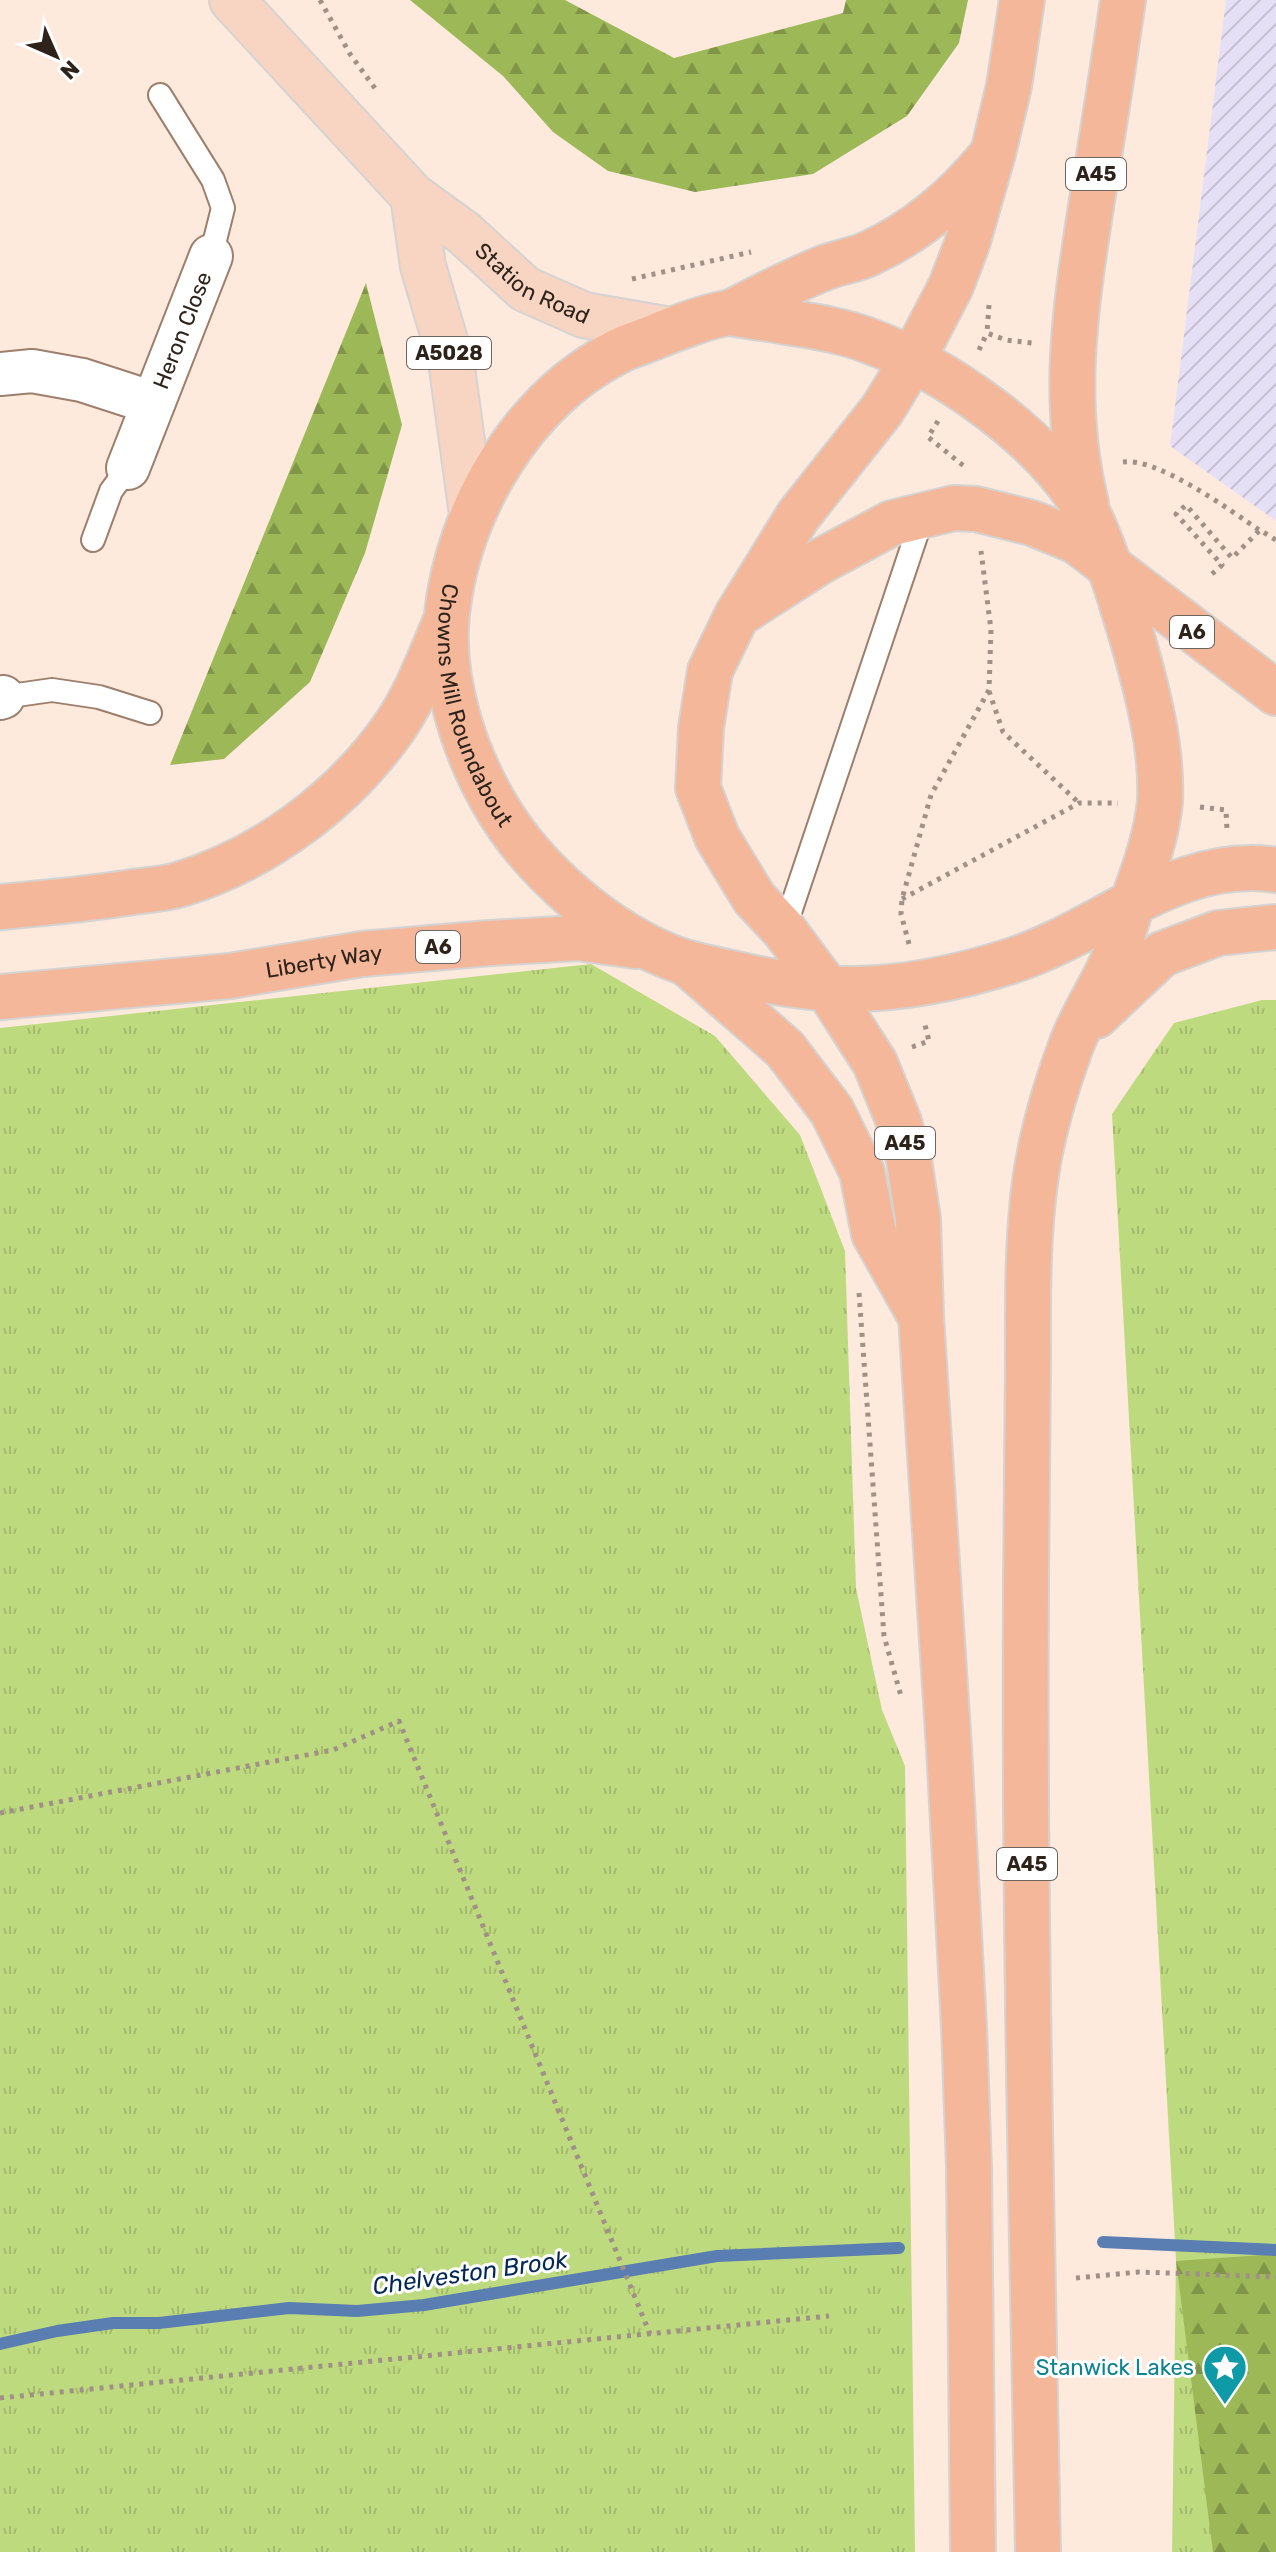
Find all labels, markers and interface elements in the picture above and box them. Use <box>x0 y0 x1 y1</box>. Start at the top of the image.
north arrow <box>16 16 96 96</box>
text: N <box>55 55 85 85</box>
road number: A45 <box>1066 158 1126 190</box>
street label: Station Road <box>469 237 594 330</box>
street label: Heron Close <box>147 268 218 393</box>
road number: A5028 <box>407 337 491 369</box>
street label: Chowns Mill Roundabout <box>432 582 519 832</box>
road number: A6 <box>1170 616 1214 648</box>
road number: A6 <box>416 931 460 963</box>
street label: Liberty Way <box>263 939 383 984</box>
road number: A45 <box>875 1127 935 1159</box>
road number: A45 <box>997 1848 1057 1880</box>
water label: Chelveston Brook <box>371 2245 570 2301</box>
place icon: Stanwick Lakes <box>1201 2343 1249 2406</box>
place label: Stanwick Lakes <box>1036 2354 1194 2381</box>

